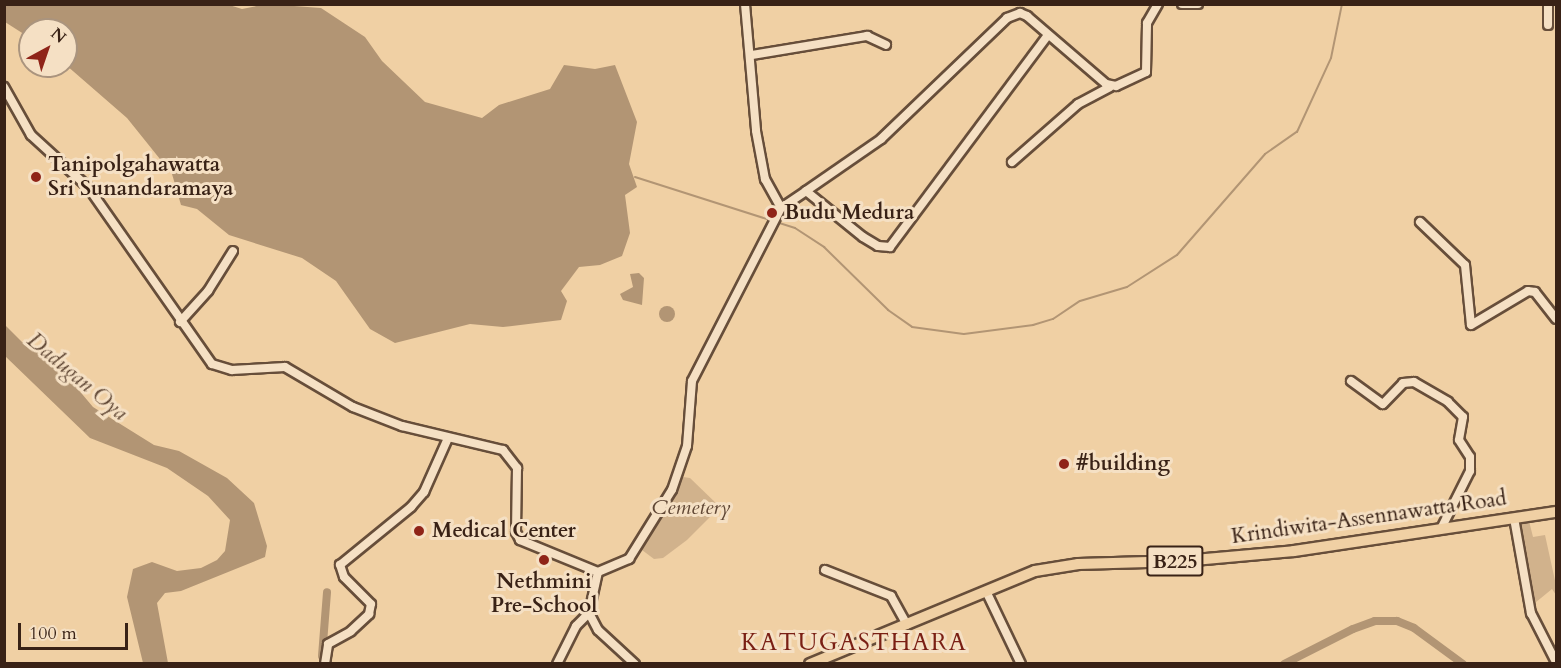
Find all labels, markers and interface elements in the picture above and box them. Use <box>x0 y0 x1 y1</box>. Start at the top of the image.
north arrow <box>18 18 78 78</box>
text: N <box>46 23 71 49</box>
place label: Tanipolgahawatta Sri Sunandaramaya <box>48 152 234 202</box>
marker: Tanipolgahawatta Sri Sunandaramaya <box>29 170 43 184</box>
place label: Budu Medura <box>784 200 914 226</box>
marker: Budu Medura <box>765 206 779 220</box>
water label: Dadugan Oya <box>21 327 133 427</box>
place label: #building <box>1076 451 1170 477</box>
marker: #building <box>1057 457 1071 471</box>
street label: Krindiwita-Assennawatta Road <box>1230 486 1508 550</box>
park label: Cemetery <box>652 495 730 521</box>
place label: Medical Center <box>432 518 576 544</box>
marker: Medical Center <box>410 522 428 540</box>
road number: B225 <box>1145 544 1205 578</box>
marker: Nethmini Pre-School <box>537 553 551 567</box>
place label: Nethmini Pre-School <box>491 569 597 619</box>
scale bar <box>21 611 130 649</box>
text: 100 m <box>29 621 77 646</box>
district label: KATUGASTHARA <box>741 629 967 657</box>

